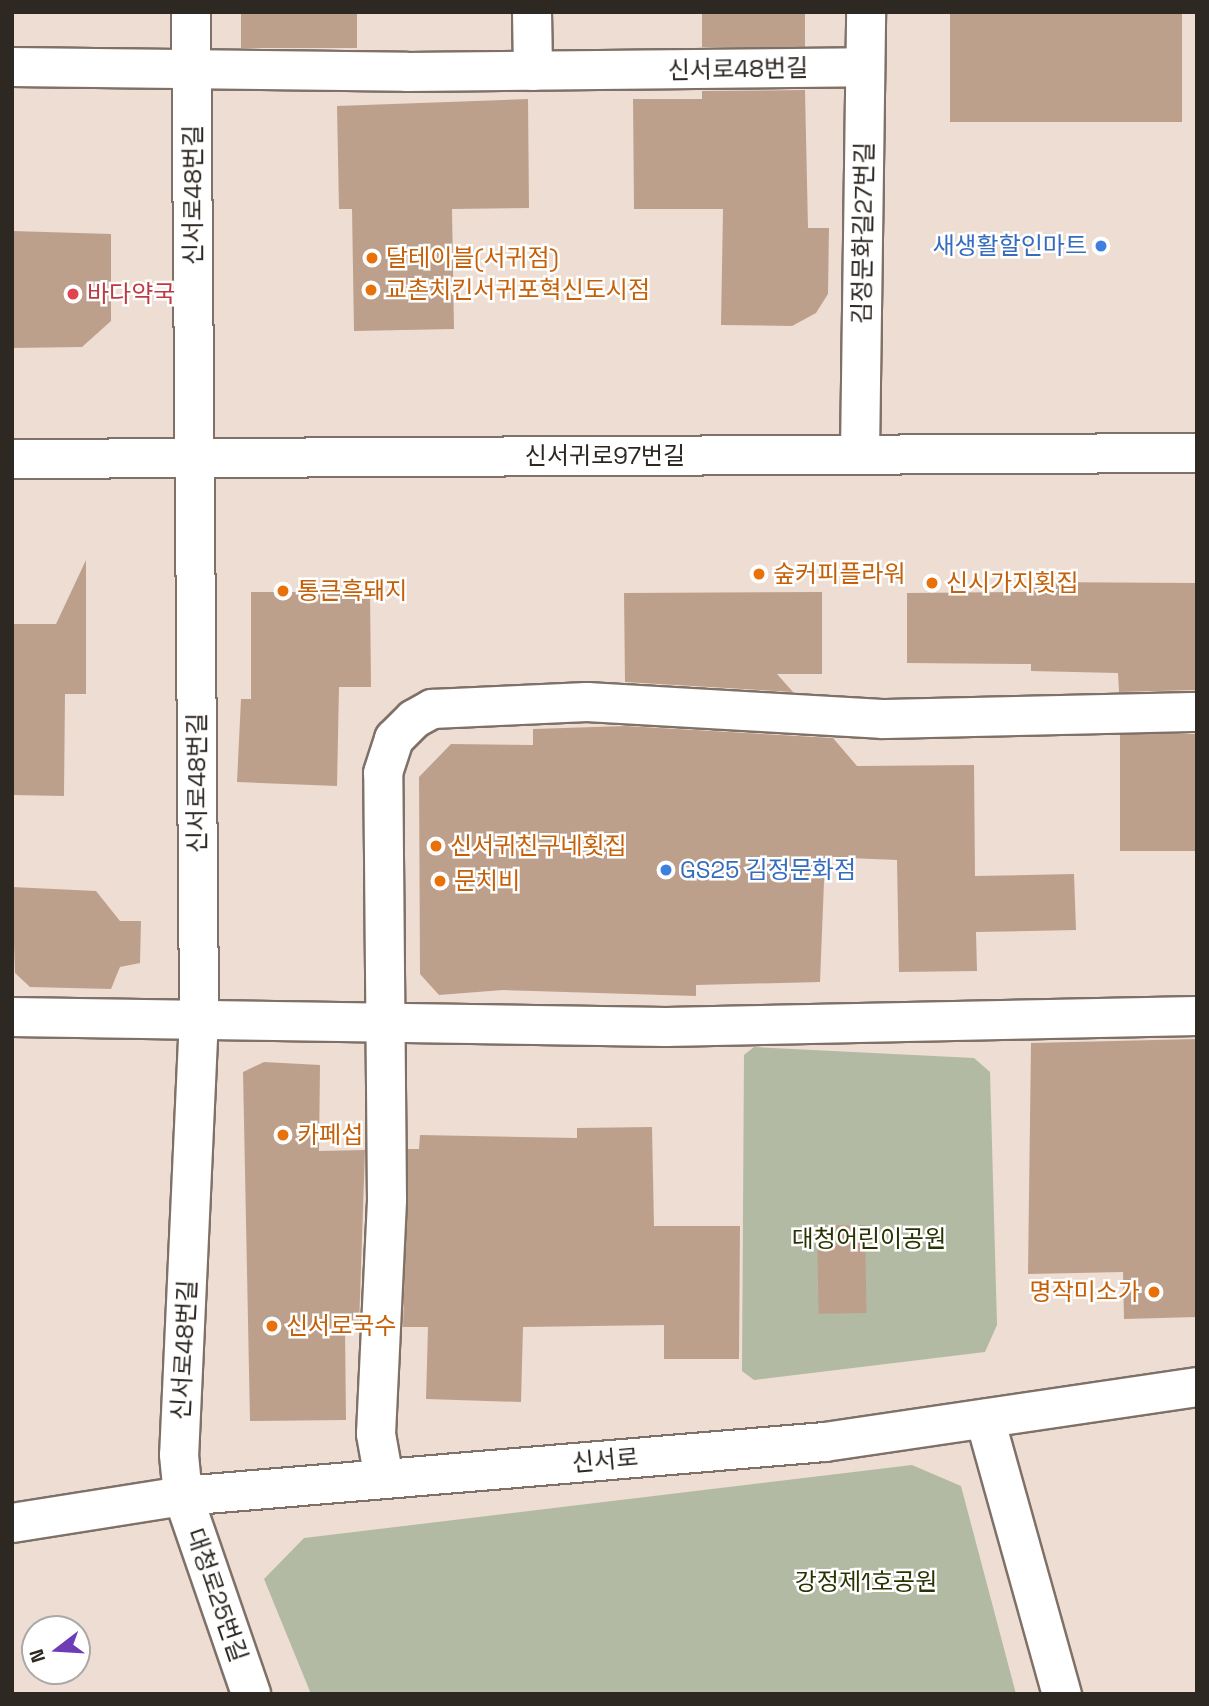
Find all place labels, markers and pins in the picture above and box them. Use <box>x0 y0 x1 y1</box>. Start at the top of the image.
place label: 새생활할인마트 <box>932 232 1087 260</box>
marker: 새생활할인마트 <box>1093 238 1109 254</box>
place label: 달테이블(서귀점) <box>386 244 559 272</box>
marker: 달테이블(서귀점) <box>364 250 380 266</box>
place label: 교촌치킨서귀포혁신도시점 <box>385 276 650 304</box>
place label: 바다약국 <box>87 280 175 308</box>
marker: 교촌치킨서귀포혁신도시점 <box>363 282 379 298</box>
marker: 바다약국 <box>65 286 81 302</box>
place label: 숲커피플라워 <box>773 560 905 588</box>
marker: 숲커피플라워 <box>751 566 767 582</box>
place label: 신시가지횟집 <box>946 569 1078 597</box>
marker: 신시가지횟집 <box>924 575 940 591</box>
place label: 통큰흑돼지 <box>297 577 407 605</box>
marker: 통큰흑돼지 <box>275 583 291 599</box>
place label: 신서귀친구네횟집 <box>450 832 627 860</box>
marker: 신서귀친구네횟집 <box>428 838 444 854</box>
place label: GS25 김정문화점 <box>680 856 856 884</box>
marker: GS25 김정문화점 <box>658 862 674 878</box>
place label: 문치비 <box>454 867 520 895</box>
marker: 문치비 <box>432 873 448 889</box>
place label: 카페섭 <box>297 1121 363 1149</box>
marker: 카페섭 <box>275 1127 291 1143</box>
place label: 명작미소가 <box>1030 1278 1140 1306</box>
marker: 명작미소가 <box>1146 1284 1162 1300</box>
place label: 신서로국수 <box>286 1312 396 1340</box>
marker: 신서로국수 <box>264 1318 280 1334</box>

